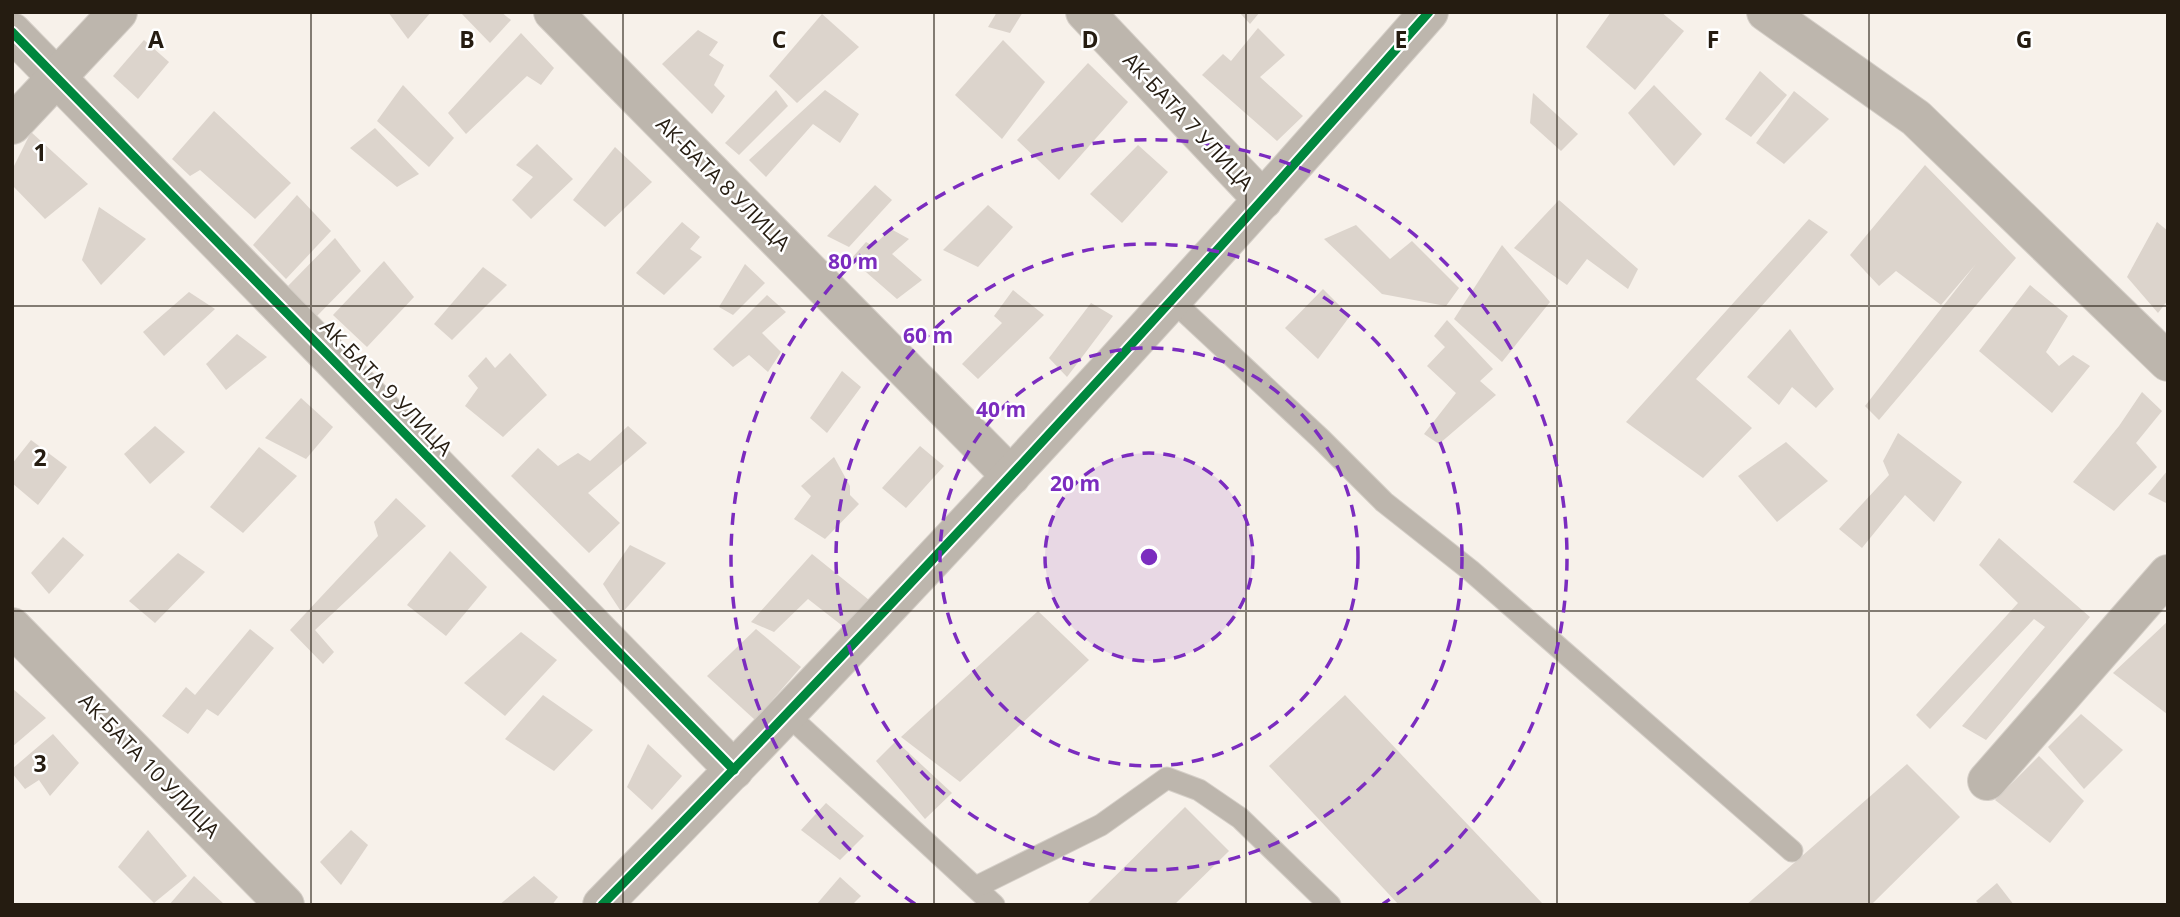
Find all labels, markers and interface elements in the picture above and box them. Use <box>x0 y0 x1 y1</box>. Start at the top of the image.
text: A <box>148 23 164 55</box>
text: B <box>459 23 475 55</box>
text: C <box>772 23 786 55</box>
text: D <box>1081 23 1099 55</box>
text: E <box>1395 23 1407 55</box>
text: F <box>1707 23 1719 55</box>
text: G <box>2016 23 2032 55</box>
street label: АК-БАТА 7 УЛИЦА <box>1117 46 1261 197</box>
street label: АК-БАТА 8 УЛИЦА <box>650 110 797 257</box>
text: 1 <box>33 136 47 168</box>
text: 80 m <box>828 247 878 275</box>
street label: АК-БАТА 9 УЛИЦА <box>314 313 460 462</box>
text: 60 m <box>903 321 953 349</box>
text: 40 m <box>976 395 1026 423</box>
text: 2 <box>33 441 47 473</box>
text: 20 m <box>1050 469 1100 497</box>
centre of rings <box>1137 545 1161 569</box>
street label: АК-БАТА 10 УЛИЦА <box>73 687 227 844</box>
text: 3 <box>33 747 47 779</box>

